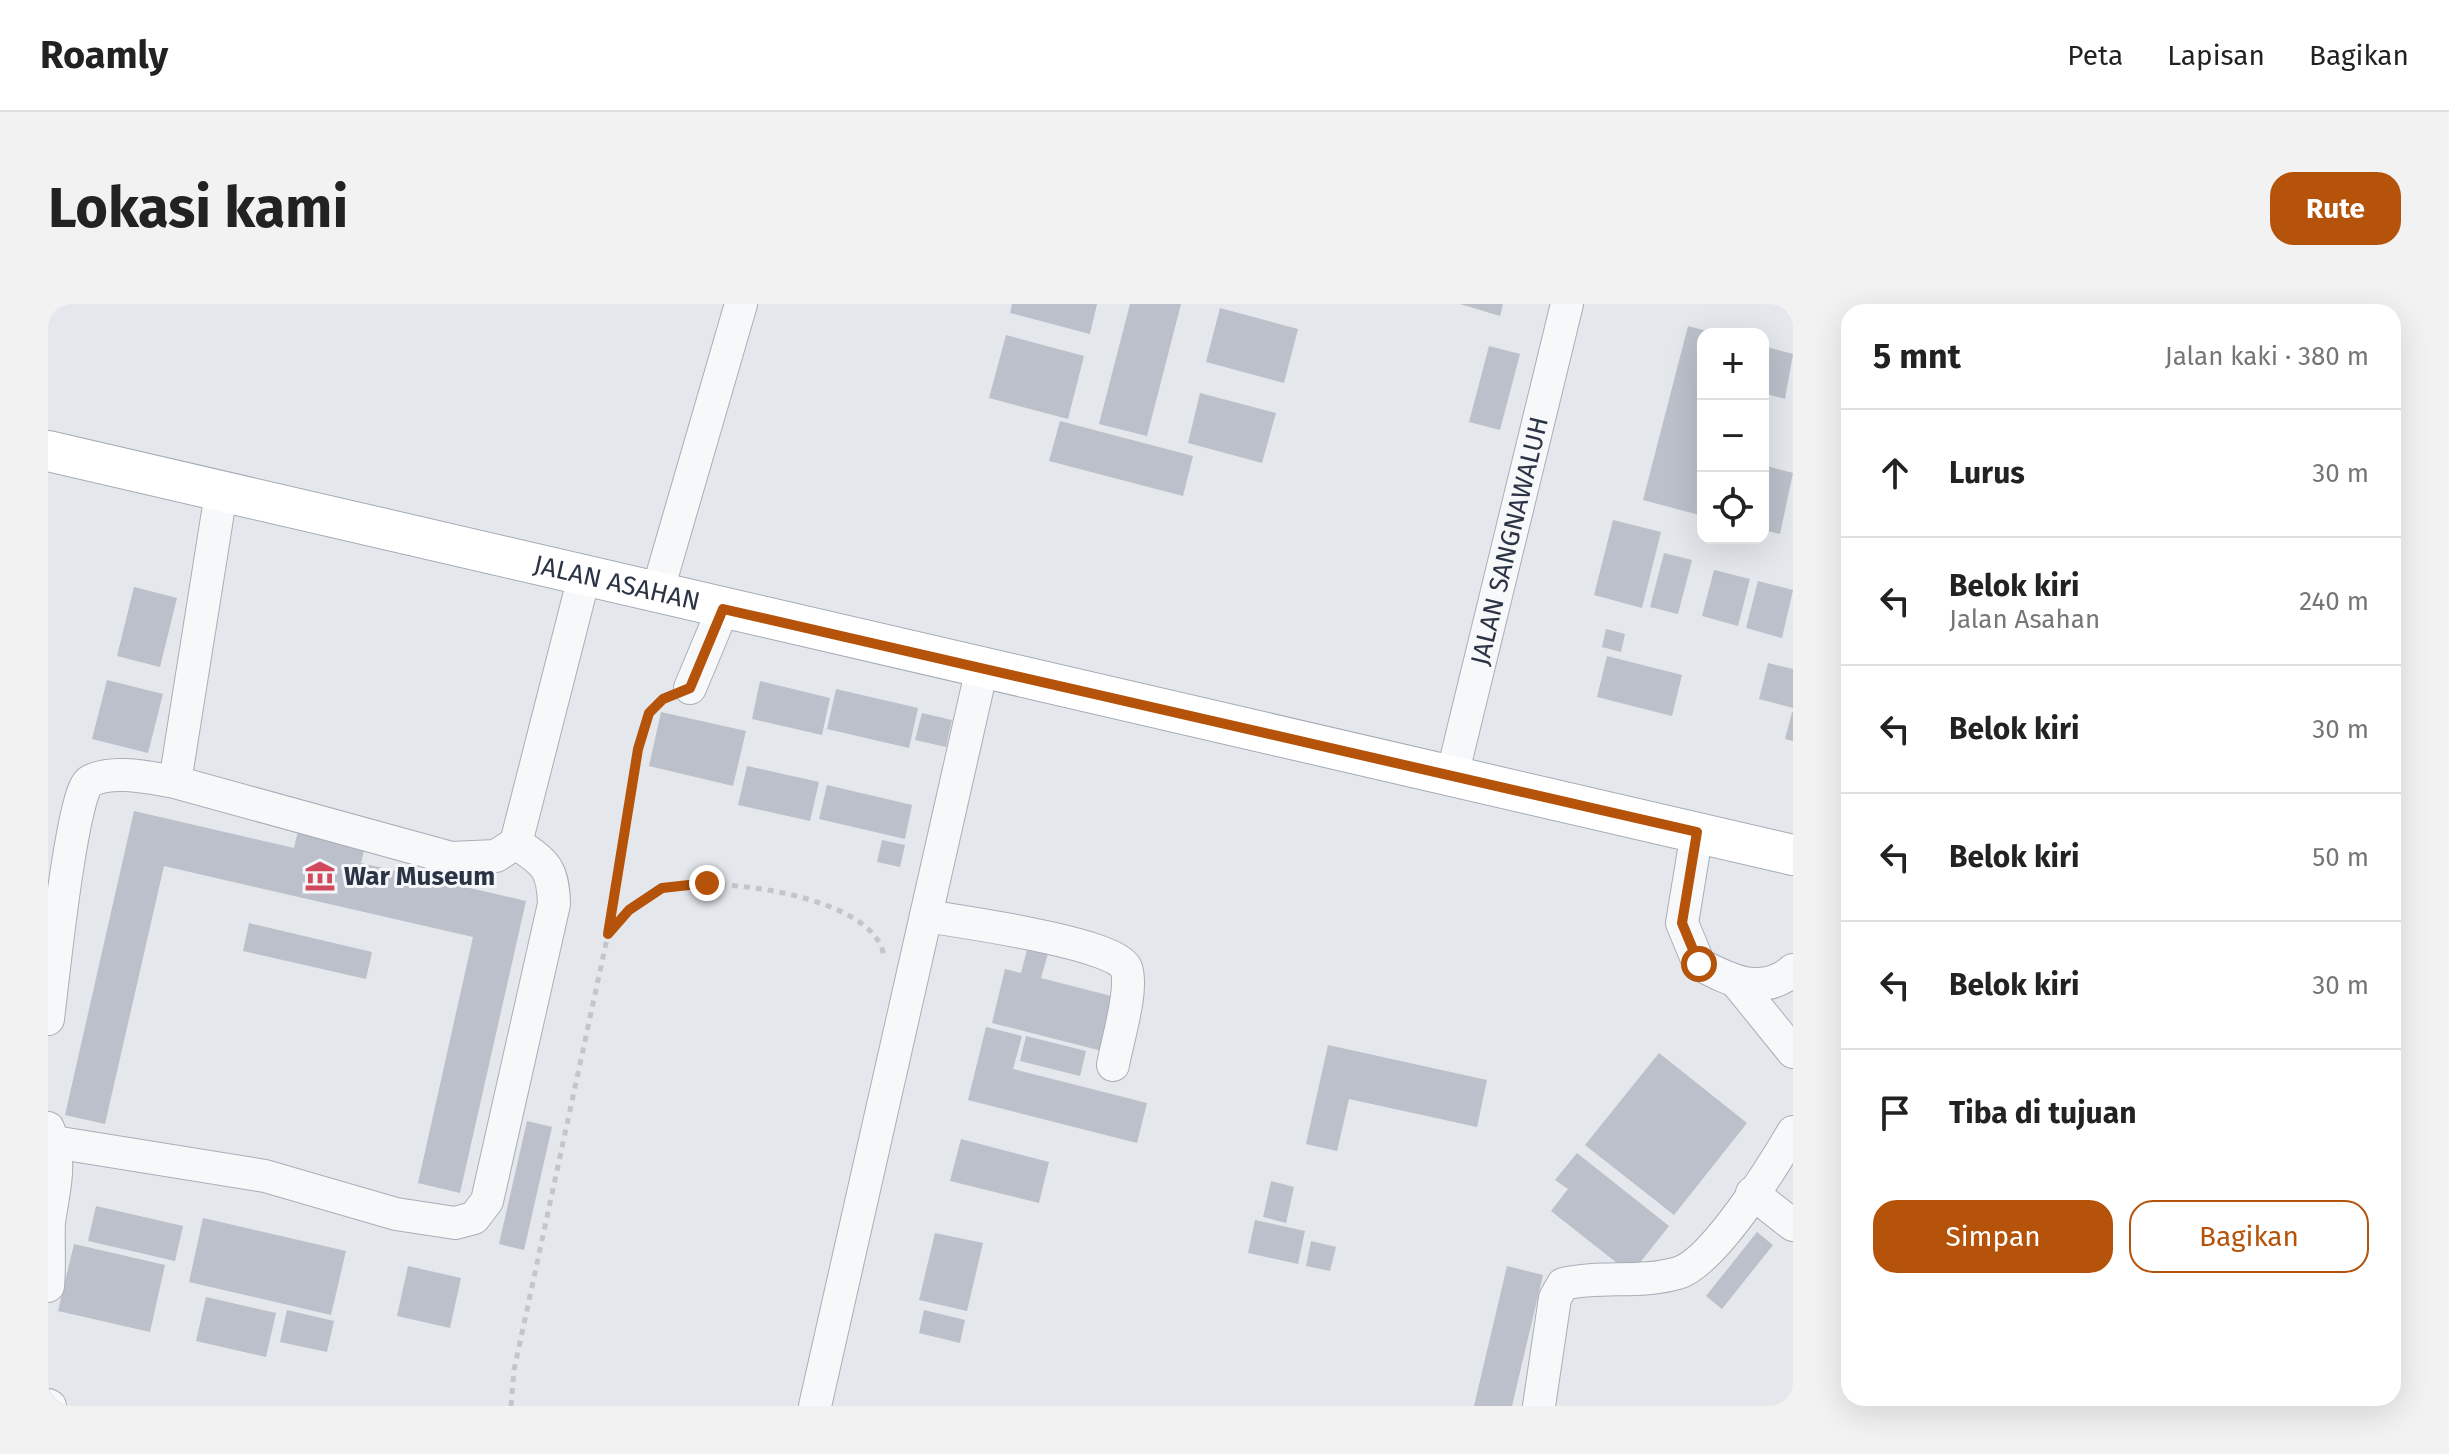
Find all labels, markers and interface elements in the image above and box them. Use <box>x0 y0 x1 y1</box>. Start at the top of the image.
text: Roamly <box>40 32 168 78</box>
text: Peta <box>2067 39 2123 72</box>
text: Lapisan <box>2167 39 2265 72</box>
text: Bagikan <box>2309 39 2409 72</box>
button: Rute <box>2270 172 2401 245</box>
text: Lokasi kami <box>48 175 348 242</box>
map controls <box>1697 328 1769 544</box>
button: + <box>1697 328 1769 400</box>
text: 5 mnt <box>1873 336 1961 377</box>
text: Jalan kaki · 380 m <box>2165 341 2369 372</box>
button: − <box>1697 400 1769 472</box>
street label: JALAN SANGNAWALUH <box>1465 414 1555 668</box>
icon: ahead <box>1873 451 1917 495</box>
text: Lurus <box>1949 455 2025 491</box>
text: 30 m <box>2312 458 2369 489</box>
button: locate <box>1697 472 1769 544</box>
street label: JALAN ASAHAN <box>531 549 703 617</box>
text: Belok kiri <box>1949 568 2080 604</box>
icon: left <box>1873 579 1917 623</box>
text: 240 m <box>2299 586 2369 617</box>
text: Jalan Asahan <box>1949 604 2100 635</box>
icon: left <box>1873 707 1917 751</box>
text: Belok kiri <box>1949 711 2080 747</box>
text: 30 m <box>2312 714 2369 745</box>
icon: left <box>1873 835 1917 879</box>
text: Belok kiri <box>1949 839 2080 875</box>
text: 50 m <box>2312 842 2369 873</box>
museum icon: War Museum <box>303 859 337 893</box>
place label: War Museum <box>344 861 495 892</box>
route end <box>689 865 725 901</box>
route start <box>1681 946 1717 982</box>
icon: left <box>1873 963 1917 1007</box>
text: Belok kiri <box>1949 967 2080 1003</box>
text: 30 m <box>2312 970 2369 1001</box>
icon: arrive <box>1873 1091 1917 1135</box>
text: Tiba di tujuan <box>1949 1095 2136 1131</box>
button: Simpan <box>1873 1200 2113 1273</box>
button: Bagikan <box>2129 1200 2369 1273</box>

